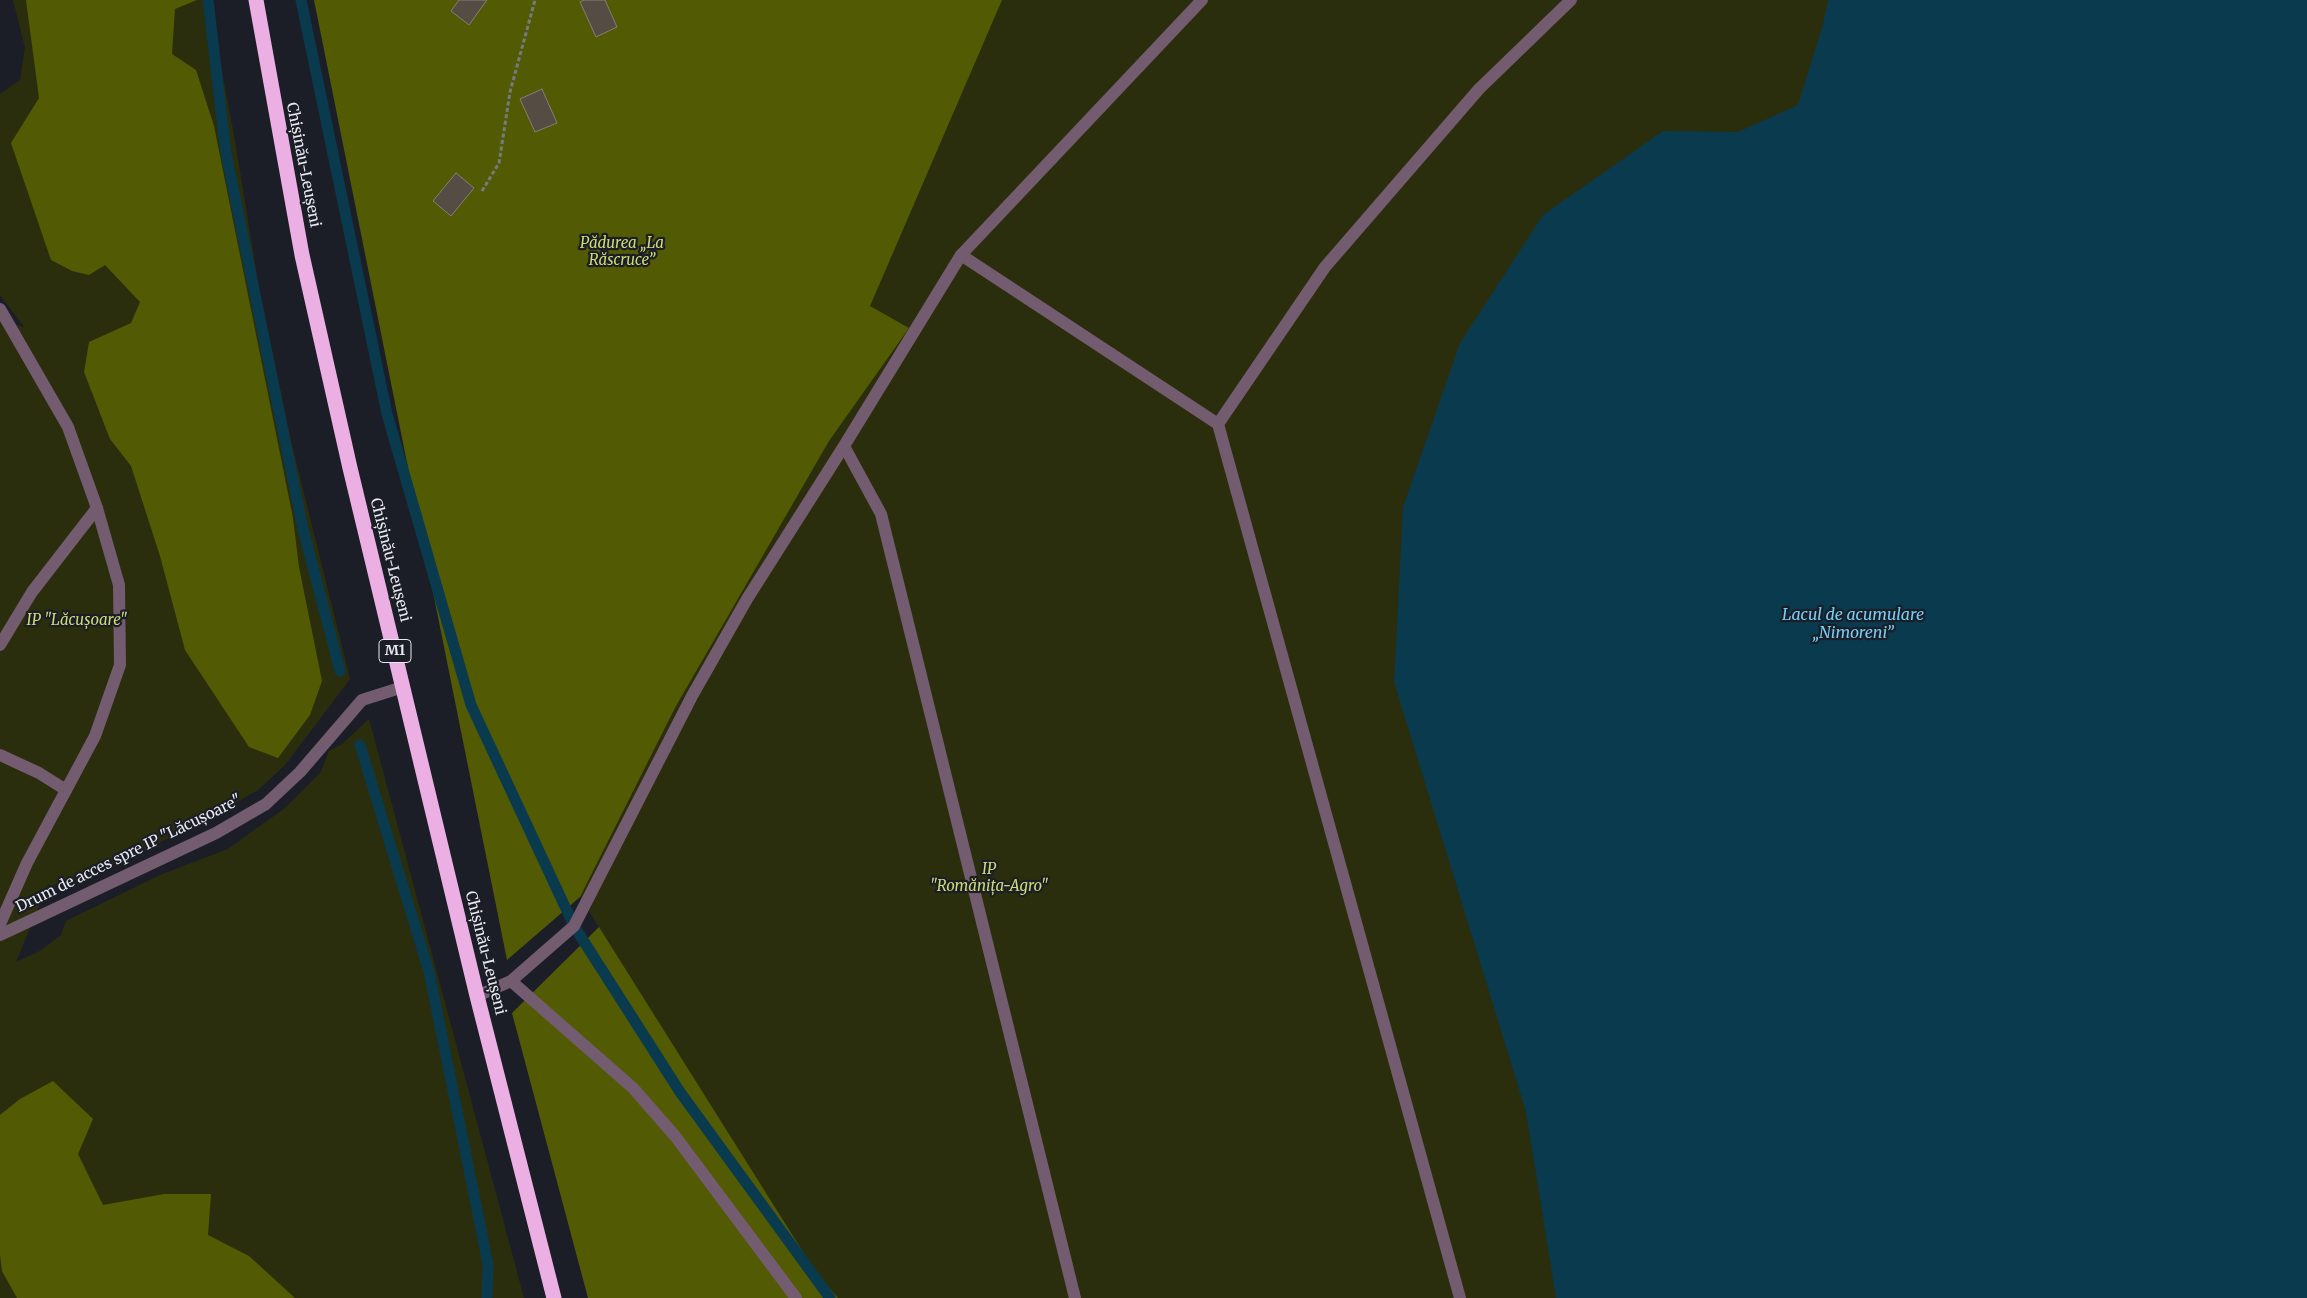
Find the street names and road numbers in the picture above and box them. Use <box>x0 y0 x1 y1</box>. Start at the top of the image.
street label: Chișinău-Leușeni <box>282 101 324 229</box>
street label: Chișinău-Leușeni <box>366 496 414 624</box>
road number: M1 <box>379 640 411 662</box>
street label: Drum de acces spre IP "Lăcușoare" <box>13 791 245 917</box>
street label: Chișinău-Leușeni <box>461 889 509 1017</box>

